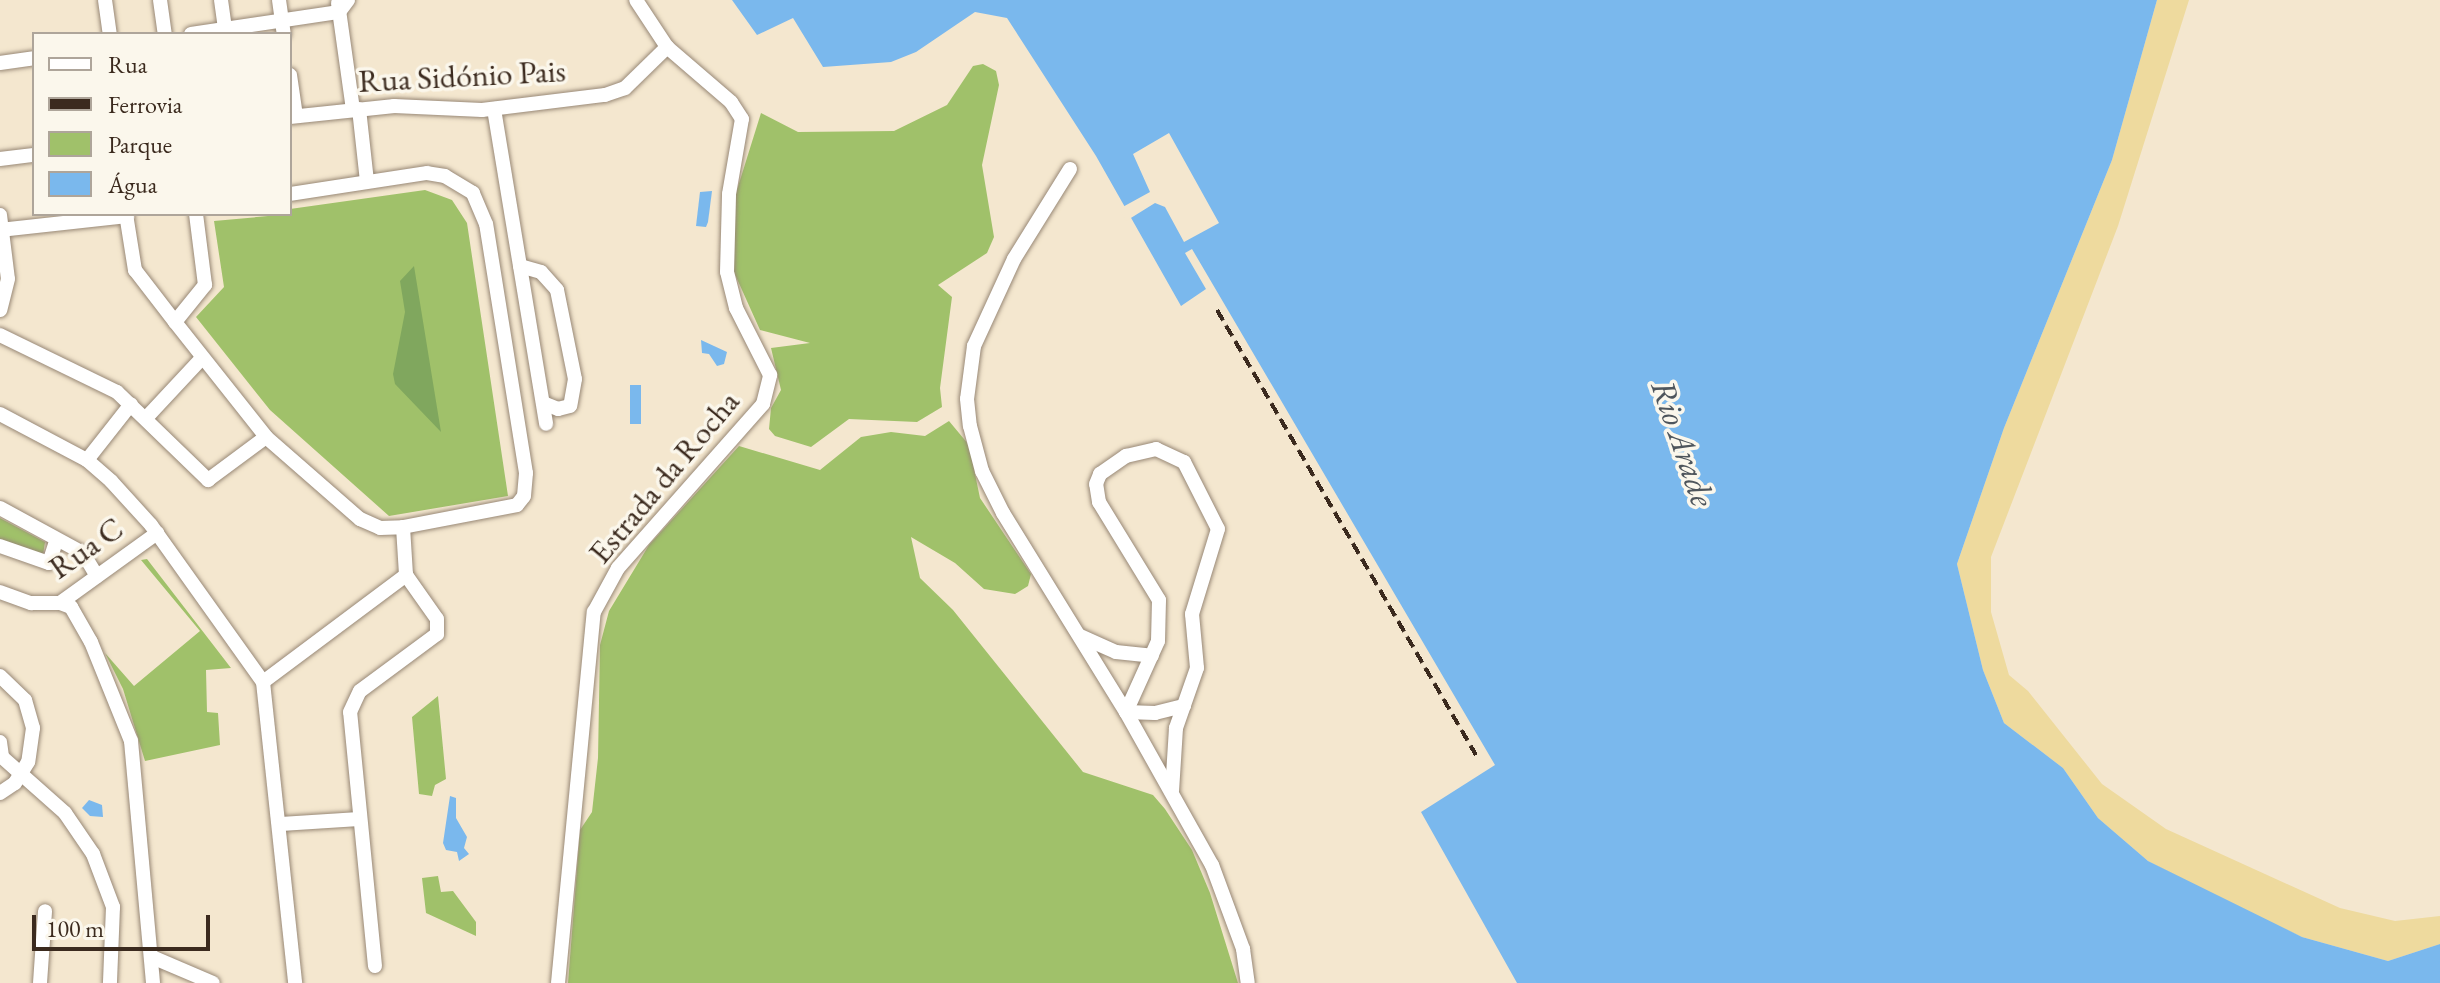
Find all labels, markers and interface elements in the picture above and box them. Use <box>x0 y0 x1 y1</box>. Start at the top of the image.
legend <box>32 32 292 216</box>
text: Rua <box>108 49 147 80</box>
street label: Rua Sidónio Pais <box>357 51 567 101</box>
text: Ferrovia <box>108 89 182 120</box>
text: Parque <box>108 129 172 160</box>
text: Água <box>108 169 157 200</box>
water label: Rio Arade <box>1642 374 1724 512</box>
street label: Estrada da Rocha <box>581 383 747 571</box>
street label: Rua C <box>42 509 130 587</box>
scale bar <box>36 899 214 949</box>
text: 100 m <box>46 913 104 944</box>

